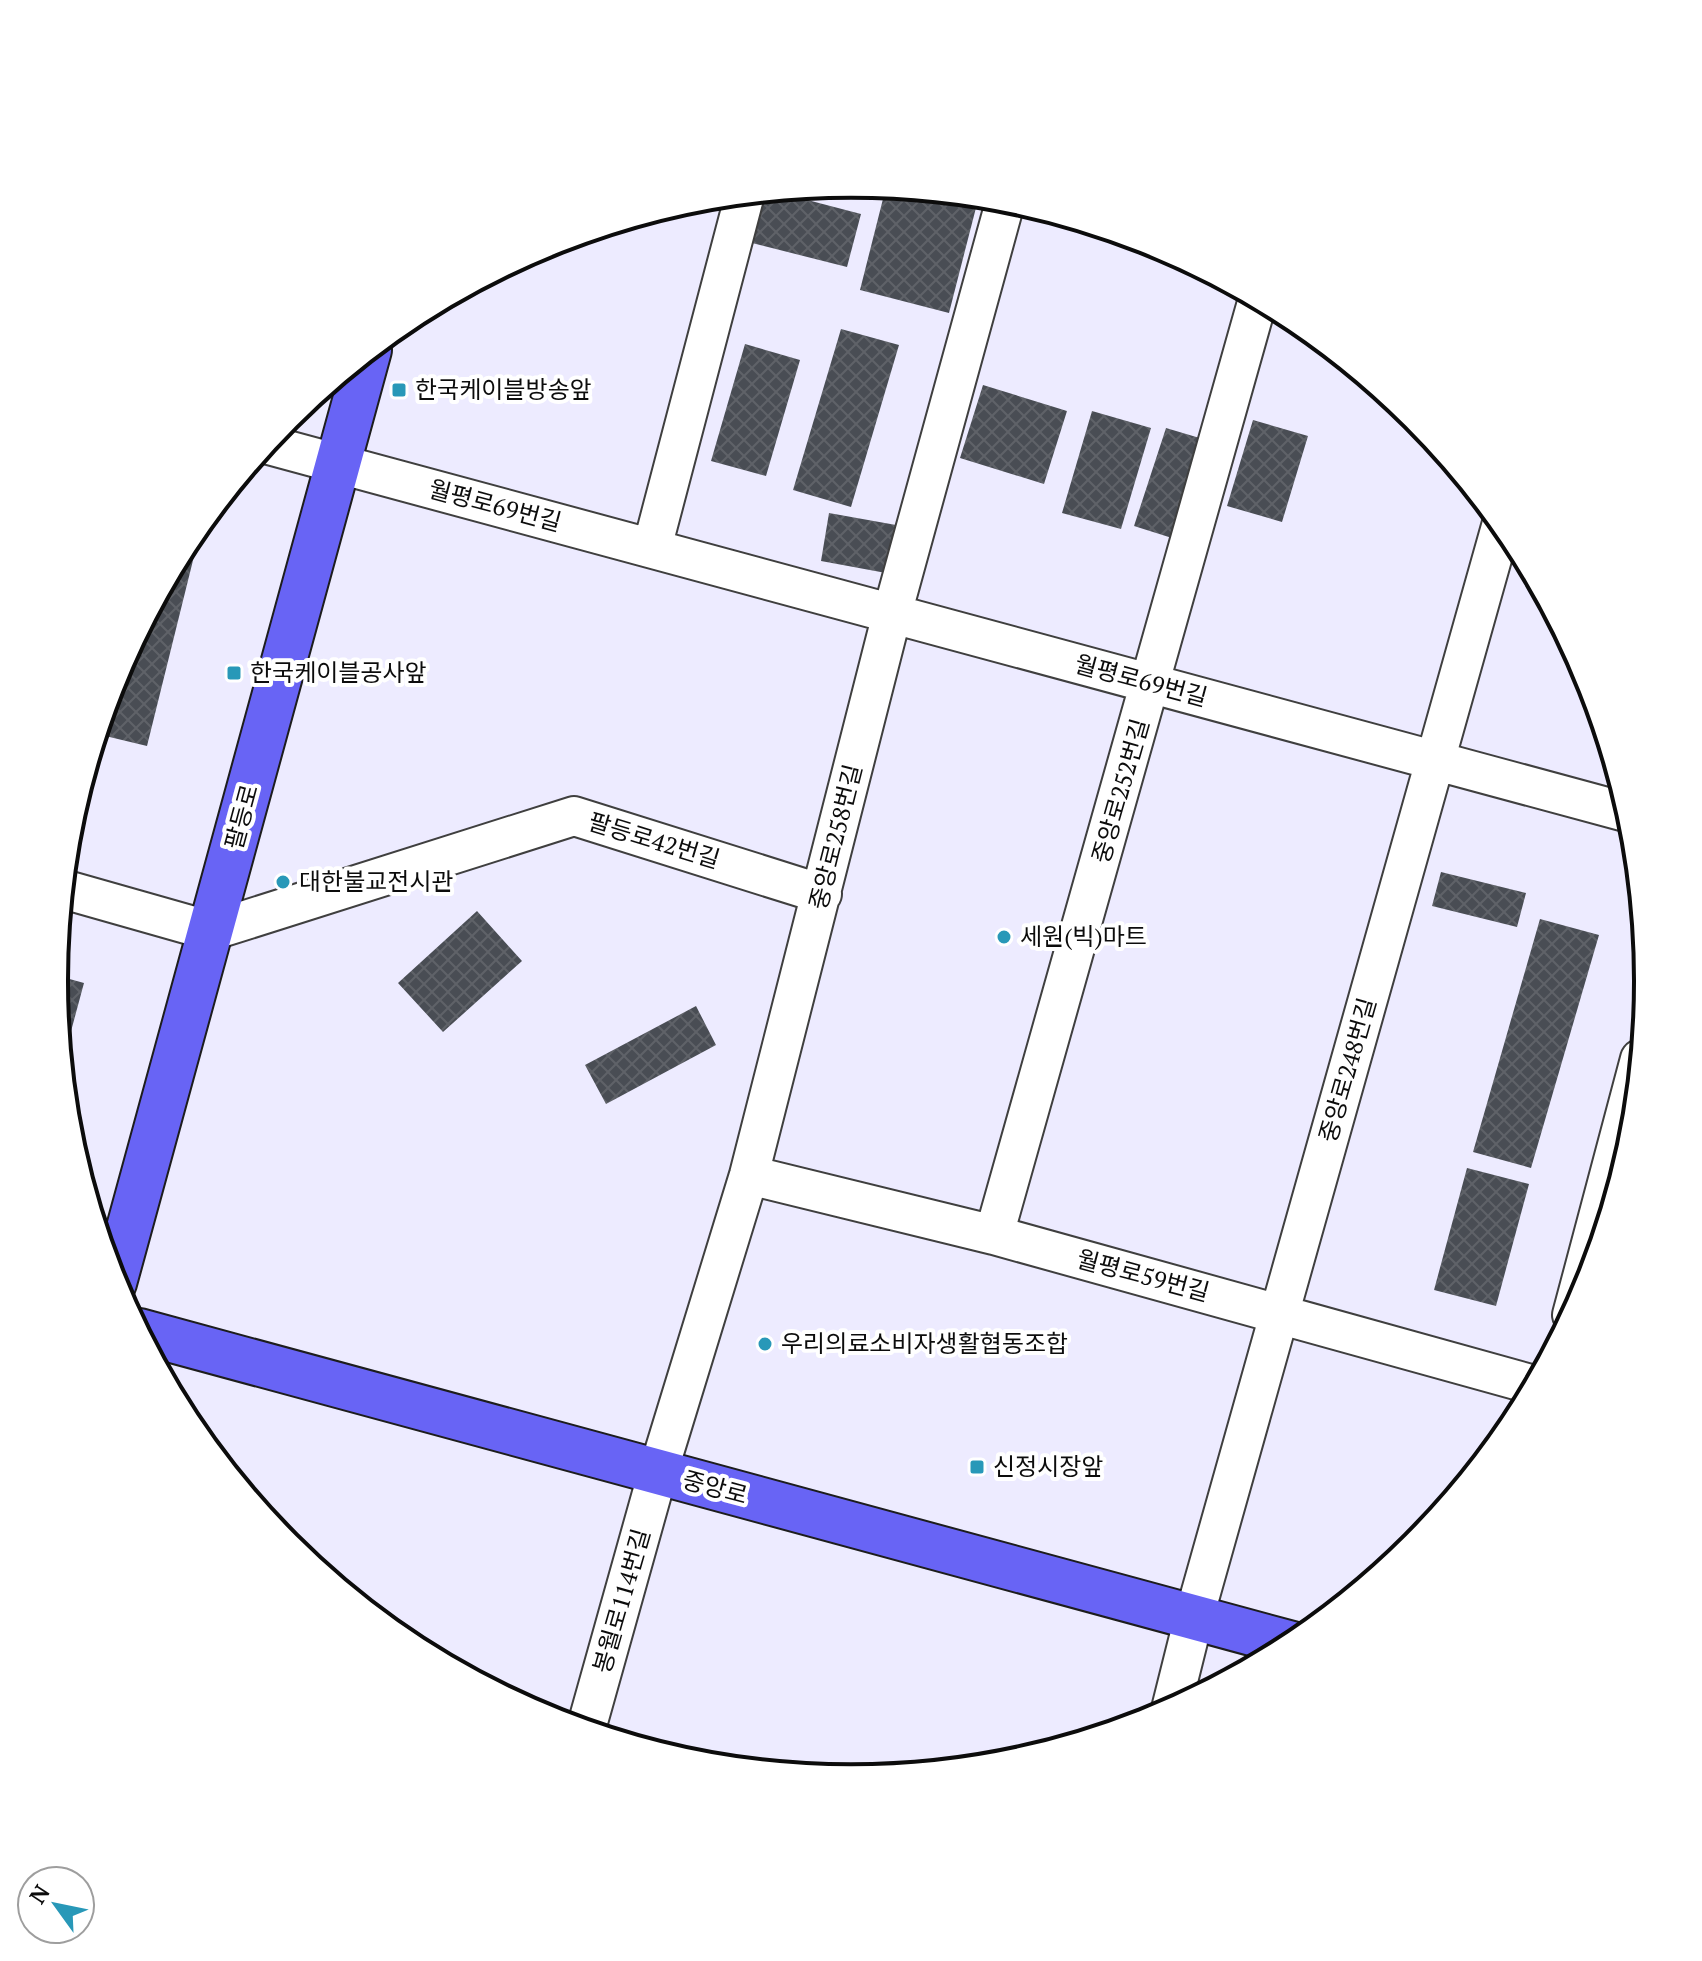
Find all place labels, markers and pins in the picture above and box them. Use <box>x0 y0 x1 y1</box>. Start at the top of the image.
place label: 한국케이블방송앞 <box>415 373 592 405</box>
marker: 한국케이블방송앞 <box>390 381 408 399</box>
place label: 한국케이블공사앞 <box>250 656 427 688</box>
marker: 한국케이블공사앞 <box>225 664 243 682</box>
place label: 대한불교전시관 <box>299 865 454 897</box>
marker: 대한불교전시관 <box>274 873 292 891</box>
place label: 세원(빅)마트 <box>1020 920 1147 952</box>
marker: 세원(빅)마트 <box>995 928 1013 946</box>
place label: 우리의료소비자생활협동조합 <box>781 1327 1068 1359</box>
marker: 우리의료소비자생활협동조합 <box>756 1335 774 1353</box>
place label: 신정시장앞 <box>993 1450 1103 1482</box>
marker: 신정시장앞 <box>968 1458 986 1476</box>

